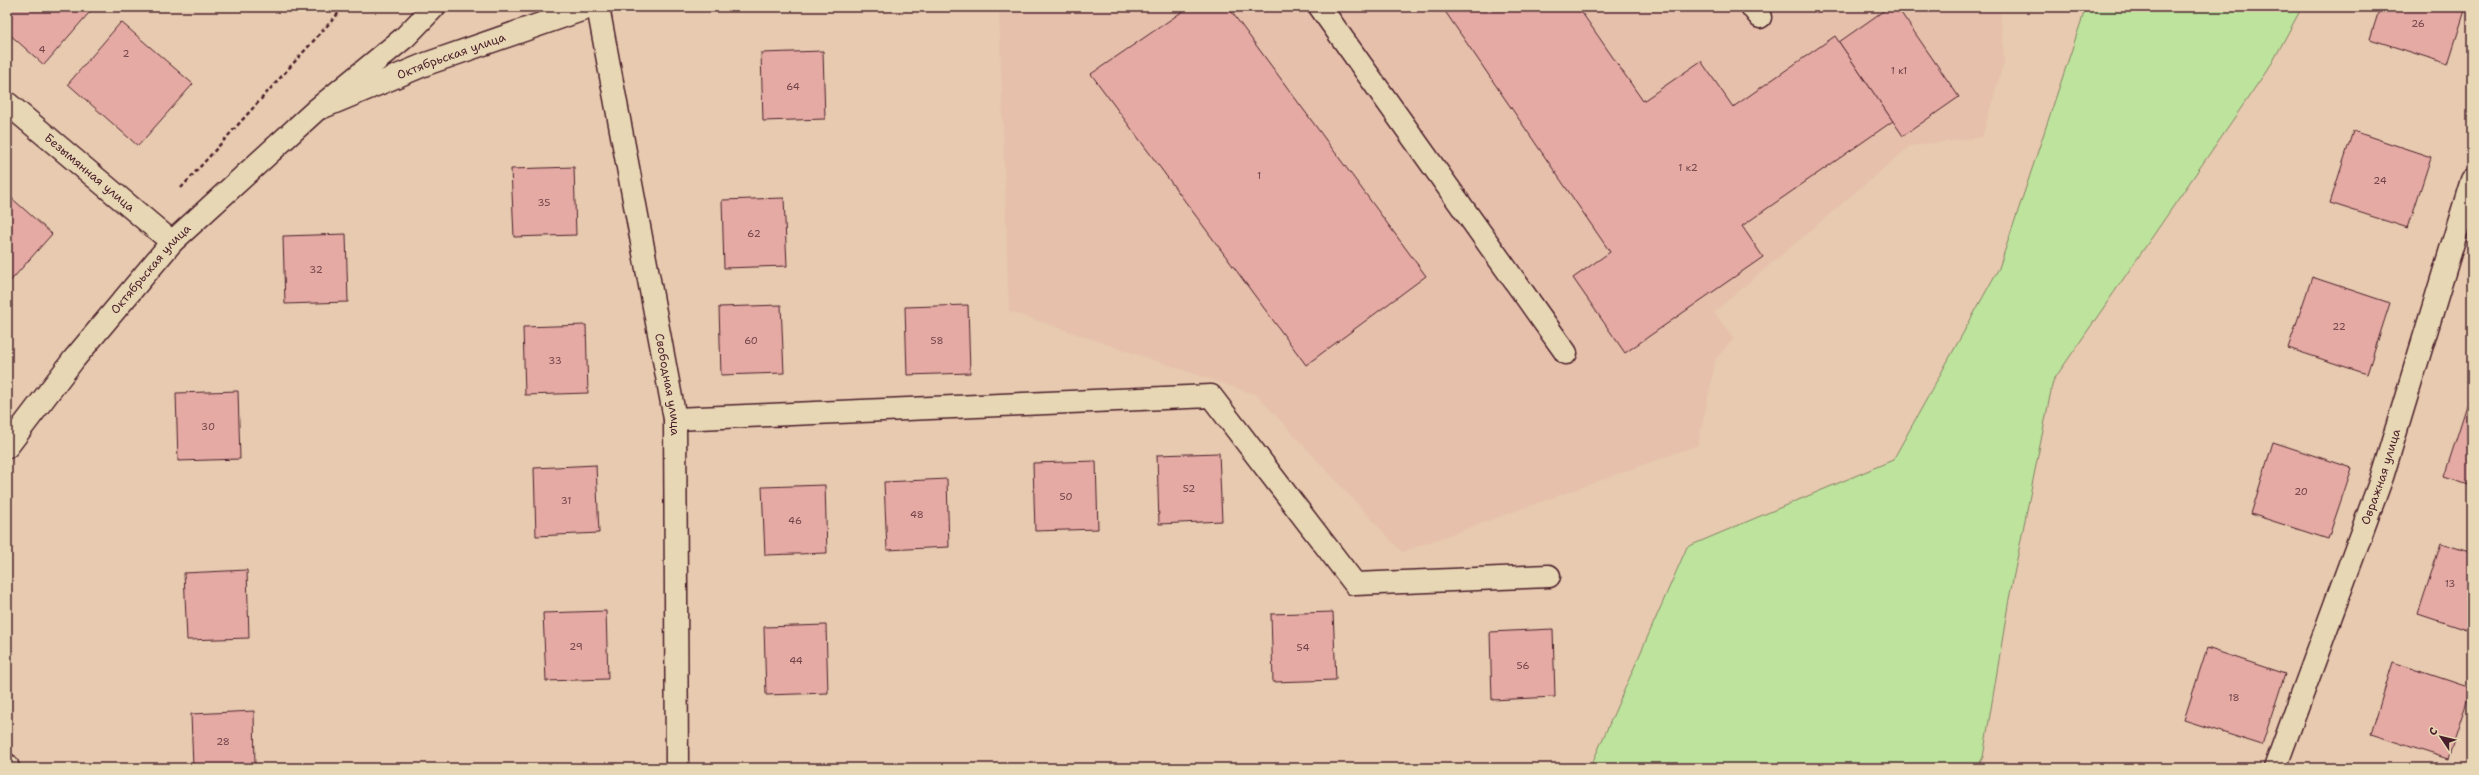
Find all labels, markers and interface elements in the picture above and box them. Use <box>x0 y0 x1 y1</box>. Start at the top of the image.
house number: 26 <box>2411 17 2425 30</box>
street label: Октябрьская улица <box>394 29 508 83</box>
house number: 4 <box>39 43 46 56</box>
house number: 2 <box>123 47 130 60</box>
house number: 1 к1 <box>1891 64 1907 77</box>
house number: 64 <box>786 80 800 93</box>
street label: Безымянная улица <box>41 130 139 216</box>
house number: 1 к2 <box>1678 161 1698 174</box>
house number: 1 <box>1257 169 1261 182</box>
house number: 24 <box>2373 174 2387 187</box>
house number: 35 <box>538 196 550 209</box>
street label: Октябрьская улица <box>107 220 195 317</box>
house number: 62 <box>747 227 761 240</box>
house number: 32 <box>309 263 323 276</box>
house number: 22 <box>2332 320 2346 333</box>
street label: Свободная улица <box>651 332 683 436</box>
house number: 60 <box>744 334 758 347</box>
house number: 58 <box>931 334 943 347</box>
house number: 33 <box>548 354 562 367</box>
house number: 30 <box>201 420 215 433</box>
street label: Овражная улица <box>2357 426 2404 527</box>
house number: 52 <box>1183 482 1195 495</box>
house number: 20 <box>2294 485 2308 498</box>
house number: 50 <box>1059 490 1073 503</box>
house number: 31 <box>561 494 571 507</box>
house number: 48 <box>910 508 924 521</box>
house number: 46 <box>788 514 802 527</box>
house number: 13 <box>2445 577 2455 590</box>
house number: 29 <box>569 640 583 653</box>
house number: 54 <box>1297 641 1309 654</box>
house number: 44 <box>789 654 803 667</box>
house number: 56 <box>1517 659 1529 672</box>
house number: 18 <box>2228 691 2240 704</box>
north arrow <box>2421 717 2461 757</box>
text: С <box>2425 724 2441 739</box>
house number: 28 <box>216 735 230 748</box>

